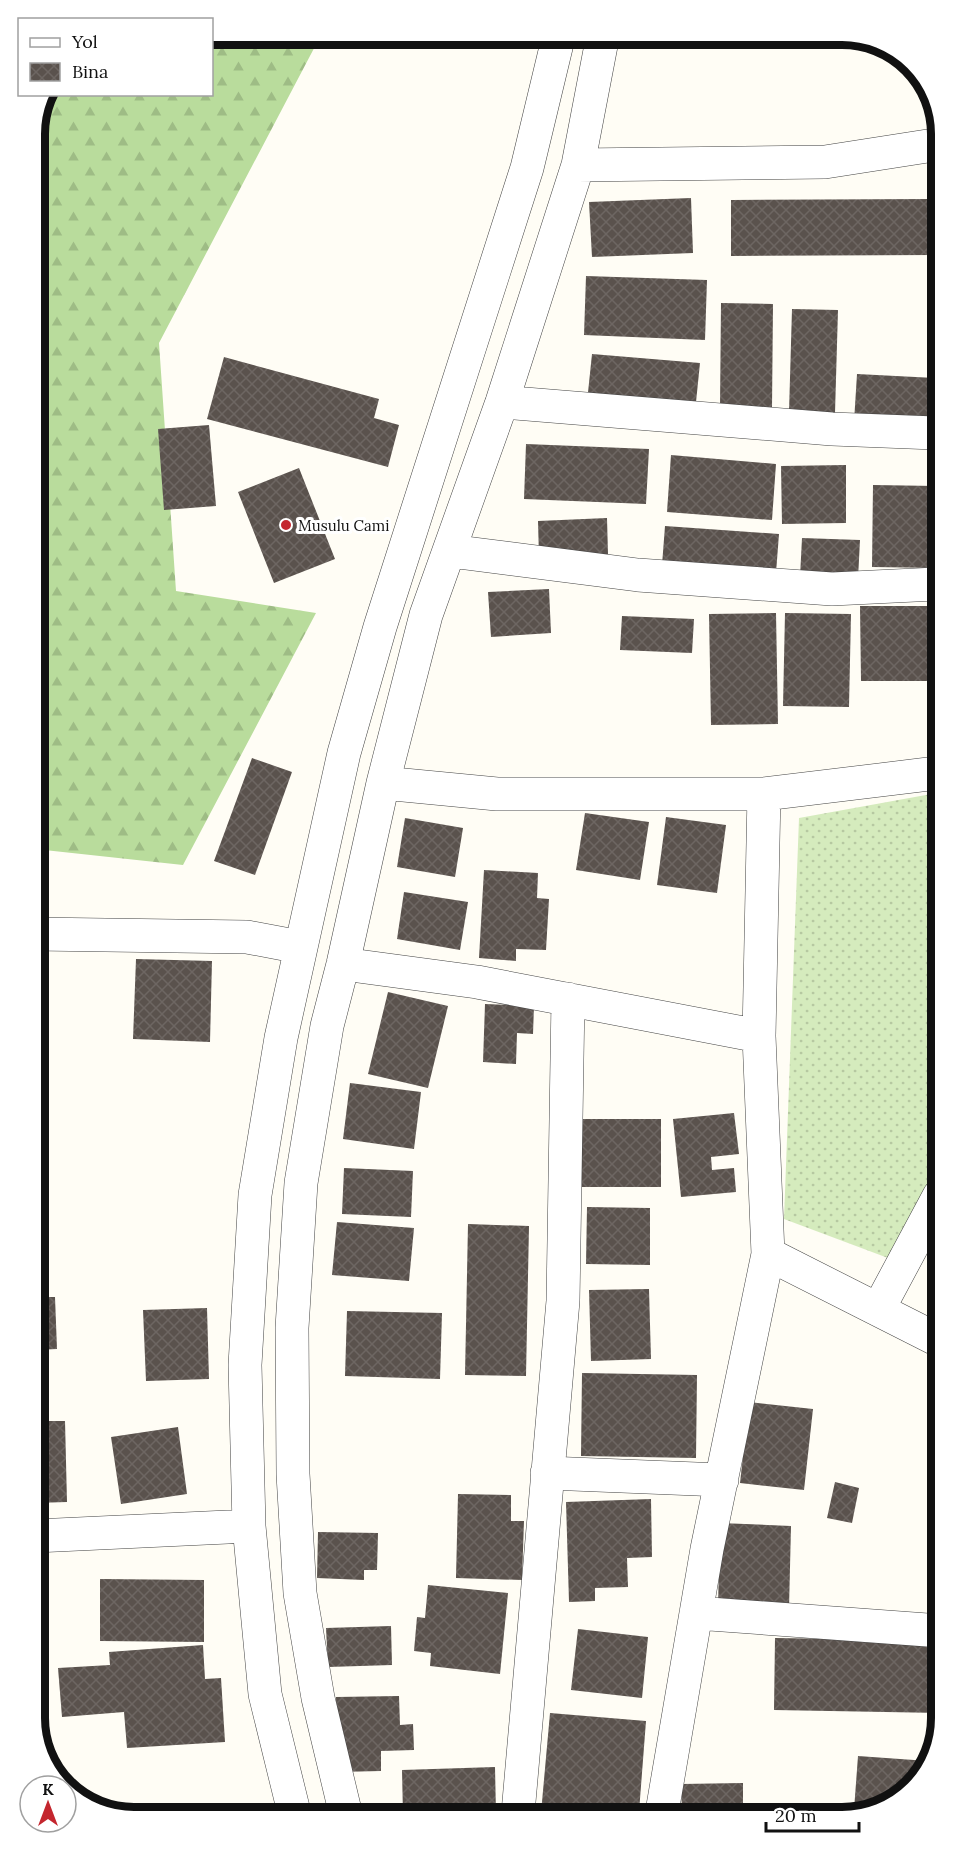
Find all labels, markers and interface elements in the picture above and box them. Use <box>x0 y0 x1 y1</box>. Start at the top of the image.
legend <box>18 18 213 96</box>
text: Yol <box>71 30 98 53</box>
text: Bina <box>72 60 108 83</box>
place label: Musulu Cami <box>298 516 389 535</box>
marker: Musulu Cami <box>279 518 293 532</box>
north arrow <box>18 1774 78 1834</box>
text: K <box>42 1779 54 1799</box>
scale bar <box>766 1795 859 1833</box>
text: 20 m <box>775 1804 817 1827</box>

